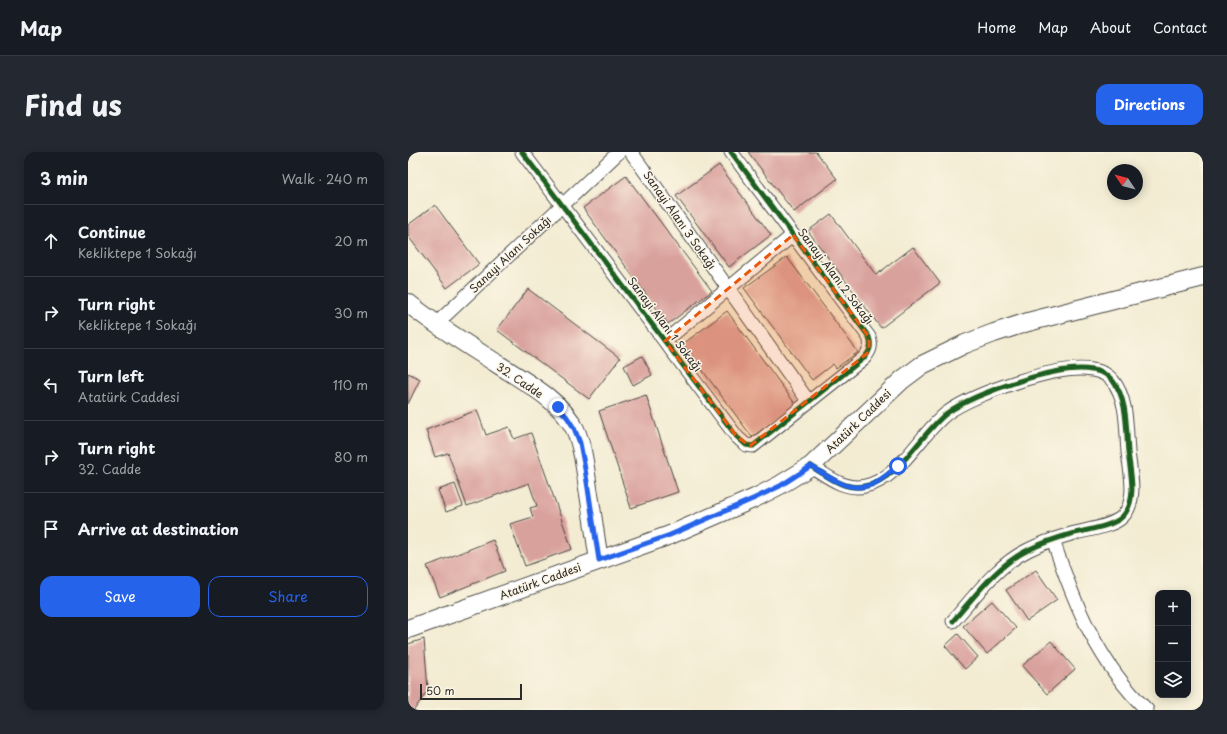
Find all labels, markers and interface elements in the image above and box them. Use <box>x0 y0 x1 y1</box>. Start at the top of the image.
text: Map <box>20 14 62 42</box>
text: Home <box>977 17 1016 38</box>
text: Map <box>1038 17 1068 38</box>
text: About <box>1090 17 1131 38</box>
text: Contact <box>1153 17 1207 38</box>
text: Find us <box>24 83 122 126</box>
button: Directions <box>1096 84 1203 125</box>
north arrow <box>1107 164 1143 200</box>
text: 3 min <box>40 165 88 191</box>
street label: Sanayi Alanı 3 Sokağı <box>639 167 721 273</box>
text: Walk · 240 m <box>282 169 368 188</box>
street label: Sanayi Alanı Sokağı <box>465 211 555 297</box>
text: Continue <box>78 220 146 243</box>
street label: Sanayi Alanı 2 Sokağı <box>794 224 878 328</box>
icon: ahead <box>40 230 62 252</box>
text: 20 m <box>334 231 368 250</box>
text: Kekliktepe 1 Sokağı <box>78 243 197 262</box>
street label: Sanayi Alanı 1 Sokağı <box>624 273 706 375</box>
text: Turn right <box>78 292 155 315</box>
icon: right <box>40 302 62 324</box>
text: 30 m <box>334 303 368 322</box>
text: Kekliktepe 1 Sokağı <box>78 315 197 334</box>
street label: 32. Cadde <box>493 358 547 402</box>
text: Turn left <box>78 364 144 387</box>
icon: left <box>40 374 62 396</box>
text: 110 m <box>333 375 368 394</box>
street label: Atatürk Caddesi <box>821 385 895 457</box>
text: Atatürk Caddesi <box>78 387 180 406</box>
route end <box>549 398 567 416</box>
text: Turn right <box>78 436 155 459</box>
icon: right <box>40 446 62 468</box>
text: 80 m <box>334 447 368 466</box>
route start <box>889 457 907 475</box>
text: 32. Cadde <box>78 459 141 478</box>
text: Arrive at destination <box>78 517 239 540</box>
icon: arrive <box>40 518 62 540</box>
street label: Atatürk Caddesi <box>497 558 583 604</box>
button: Save <box>40 576 200 617</box>
button: Share <box>208 576 368 617</box>
map controls <box>1155 590 1191 698</box>
button: + <box>1155 590 1191 626</box>
button: − <box>1155 626 1191 662</box>
button: layers <box>1155 662 1191 698</box>
scale bar <box>420 682 522 701</box>
text: 50 m <box>426 682 455 699</box>

